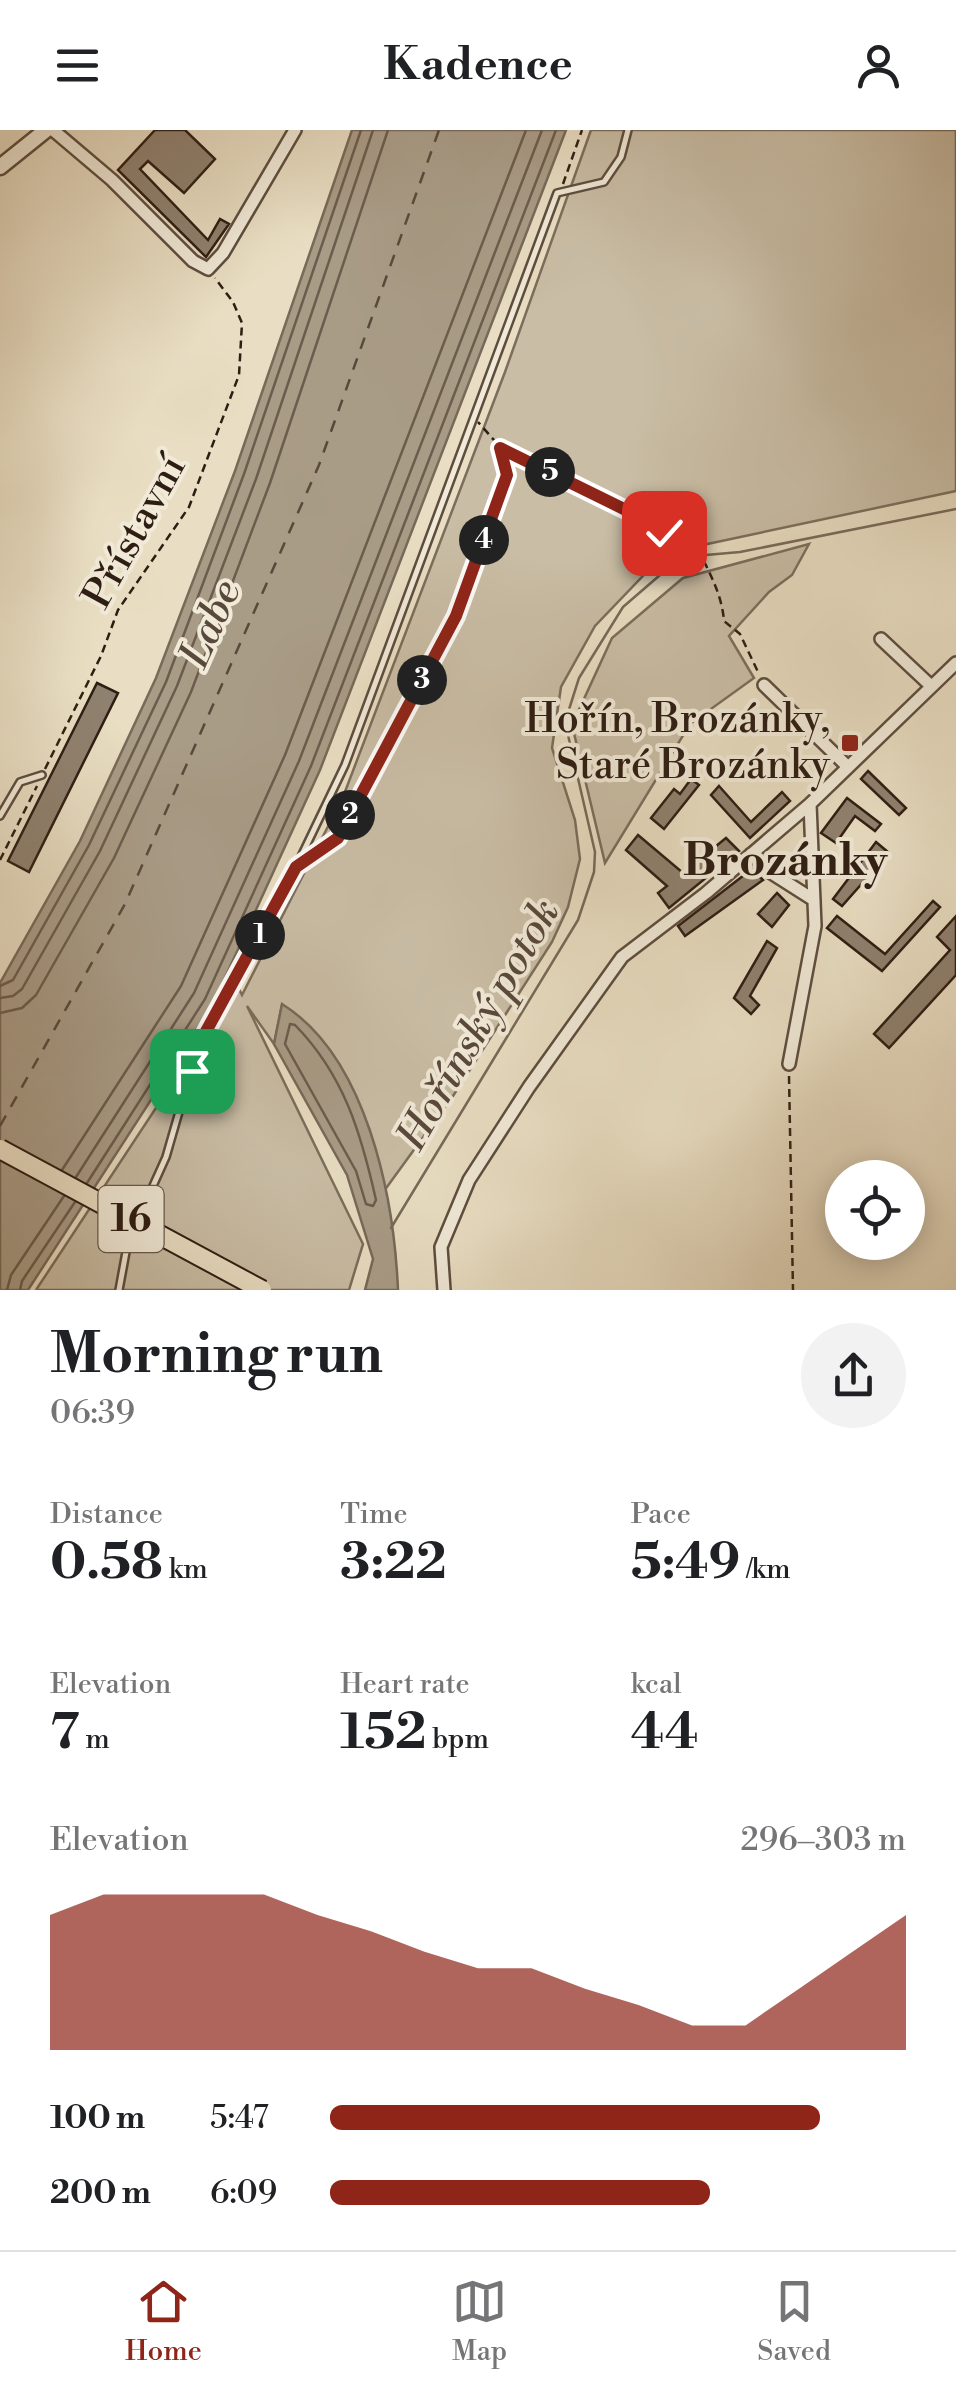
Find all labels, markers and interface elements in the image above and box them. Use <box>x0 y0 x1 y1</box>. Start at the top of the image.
text: Kadence <box>383 37 573 94</box>
icon: menu <box>50 38 105 93</box>
icon: person <box>851 38 906 93</box>
street label: Přístavní <box>72 445 198 618</box>
pin: 5 <box>525 447 575 497</box>
text: 5 <box>541 454 559 489</box>
pin <box>622 491 707 576</box>
icon: check <box>637 506 692 561</box>
pin: 4 <box>459 515 509 565</box>
text: 4 <box>475 522 493 557</box>
water label: Labe <box>168 572 254 677</box>
pin: 3 <box>397 655 447 705</box>
text: 3 <box>414 662 430 697</box>
place label: Hořín, Brozánky, Staré Brozánky <box>524 695 831 792</box>
marker: Hořín, Brozánky, Staré Brozánky <box>839 732 861 754</box>
pin: 2 <box>325 790 375 840</box>
text: 2 <box>341 797 359 832</box>
district label: Brozánky <box>683 833 888 890</box>
water label: Hořínský potok <box>385 890 572 1161</box>
pin: 1 <box>235 910 285 960</box>
text: 1 <box>253 917 267 952</box>
pin <box>150 1029 235 1114</box>
icon: arrive <box>165 1044 220 1099</box>
map controls <box>825 1160 925 1260</box>
button: locate <box>825 1160 925 1260</box>
road number: 16 <box>98 1186 164 1252</box>
text: Morning run <box>50 1321 383 1390</box>
button: share <box>801 1323 906 1428</box>
text: 06:39 <box>50 1393 135 1433</box>
text: Distance <box>50 1497 163 1532</box>
text: Time <box>340 1497 408 1532</box>
text: Pace <box>631 1497 691 1532</box>
text: 0.58 <box>50 1532 163 1594</box>
text: 3:22 <box>340 1532 447 1594</box>
text: 5:49 <box>631 1532 740 1594</box>
text: km <box>163 1552 208 1587</box>
text: /km <box>740 1552 791 1587</box>
text: Elevation <box>50 1667 171 1702</box>
text: Heart rate <box>340 1667 470 1702</box>
text: kcal <box>631 1667 681 1702</box>
text: 7 <box>50 1702 80 1764</box>
text: 152 <box>340 1702 427 1764</box>
text: 44 <box>631 1702 698 1764</box>
text: m <box>80 1722 110 1757</box>
text: bpm <box>427 1722 489 1757</box>
text: Elevation <box>50 1820 189 1860</box>
text: 296–303 m <box>741 1820 906 1860</box>
text: 100 m <box>50 2098 145 2138</box>
text: 5:47 <box>210 2098 269 2138</box>
text: 200 m <box>50 2173 151 2213</box>
text: 6:09 <box>210 2173 277 2213</box>
tab: Home <box>125 2274 202 2369</box>
tab: Map <box>452 2274 507 2369</box>
tab: Saved <box>757 2274 831 2369</box>

